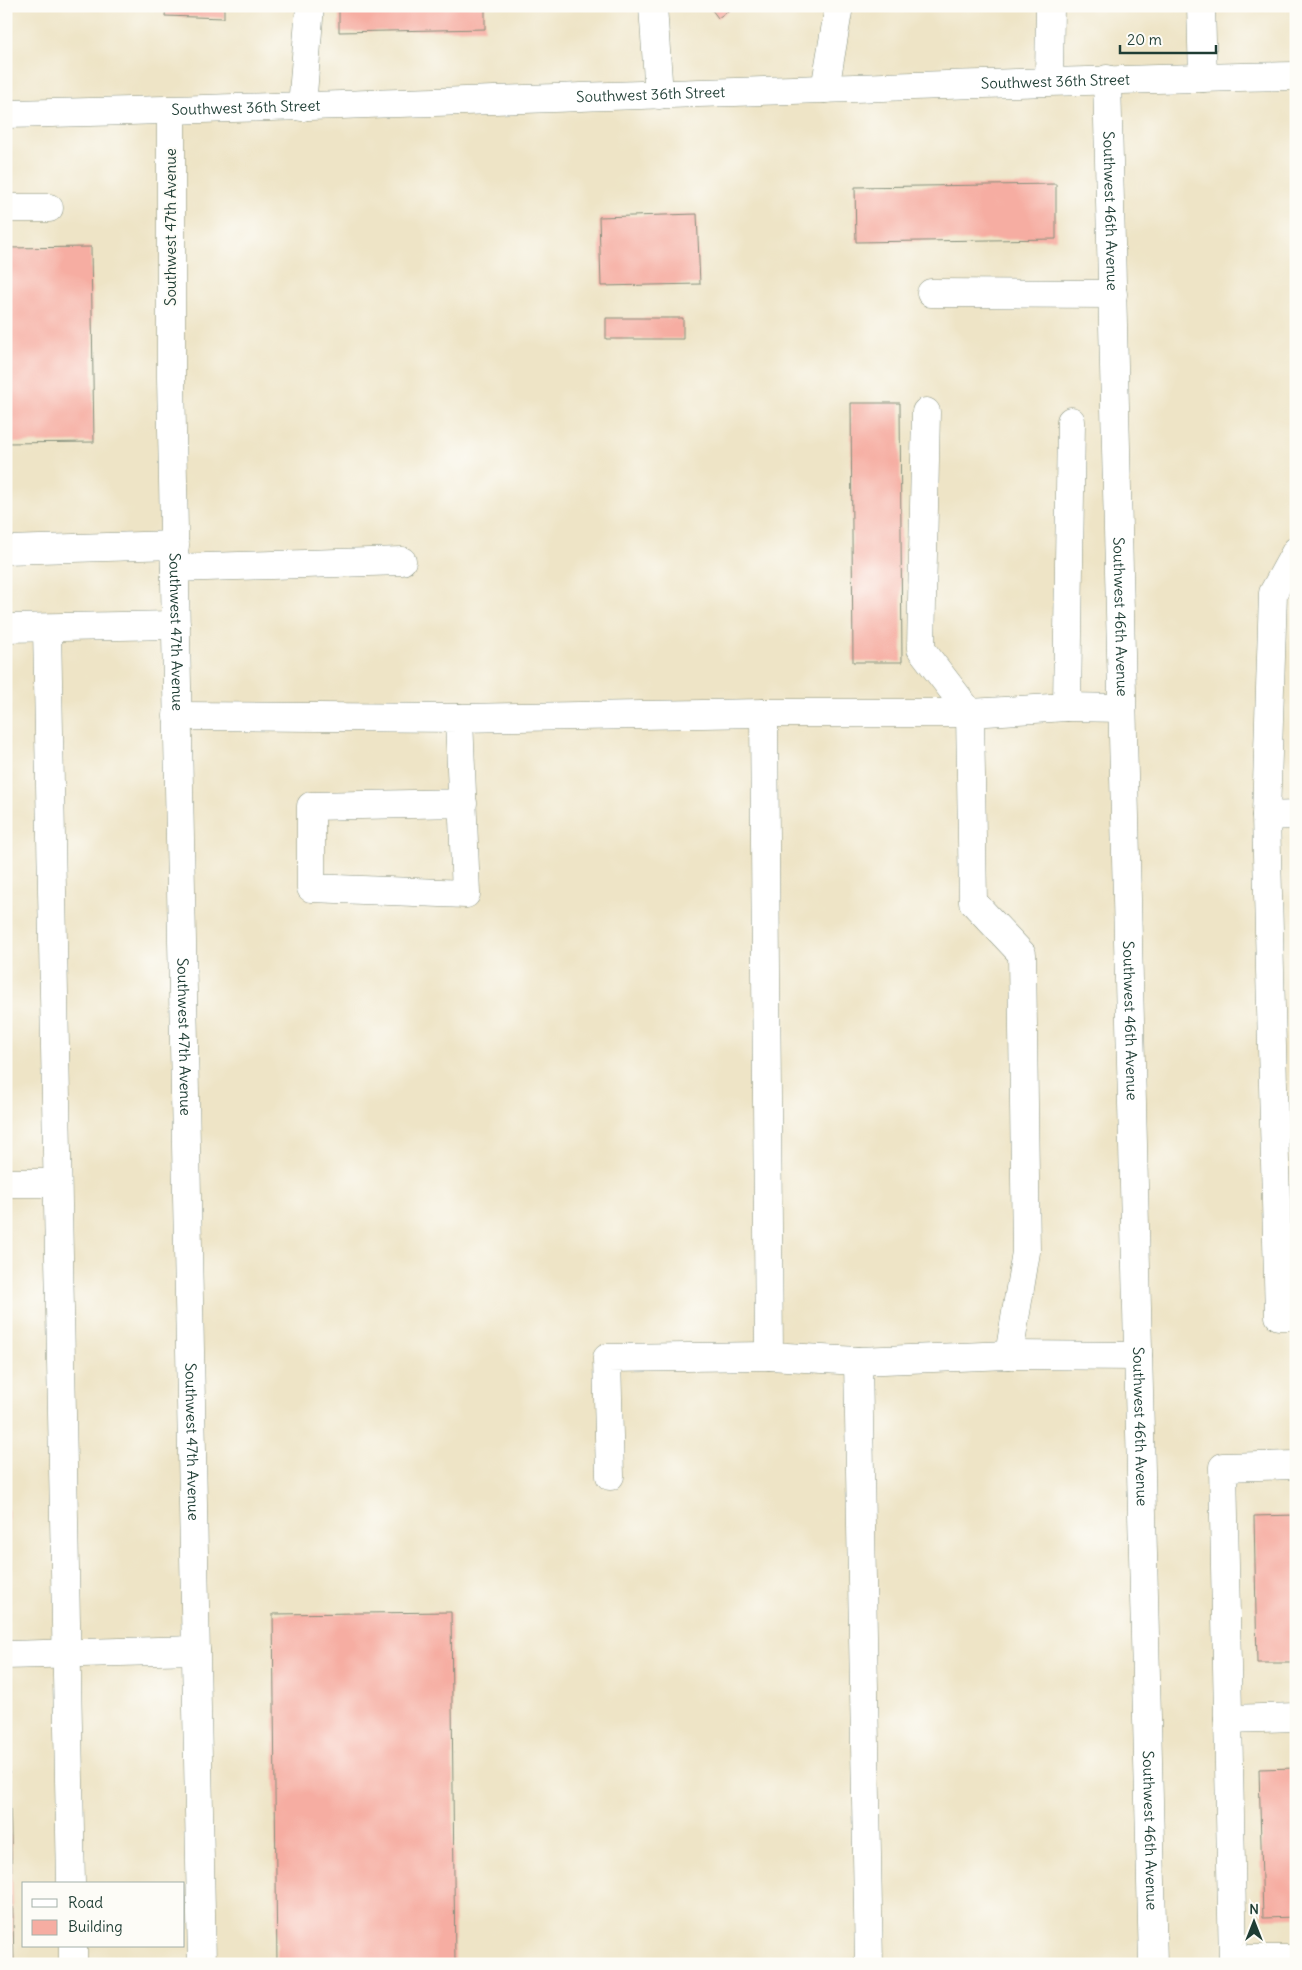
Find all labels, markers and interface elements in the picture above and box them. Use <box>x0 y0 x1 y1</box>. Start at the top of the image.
scale bar <box>1120 22 1216 54</box>
text: 20 m <box>1127 30 1162 49</box>
street label: Southwest 36th Street <box>981 70 1130 93</box>
street label: Southwest 36th Street <box>576 82 726 106</box>
street label: Southwest 36th Street <box>171 96 321 119</box>
street label: Southwest 46th Avenue <box>1099 131 1122 291</box>
street label: Southwest 47th Avenue <box>161 148 180 306</box>
street label: Southwest 46th Avenue <box>1109 537 1132 697</box>
street label: Southwest 47th Avenue <box>165 553 188 711</box>
street label: Southwest 46th Avenue <box>1119 941 1142 1101</box>
street label: Southwest 47th Avenue <box>173 958 195 1116</box>
street label: Southwest 46th Avenue <box>1129 1347 1152 1507</box>
street label: Southwest 47th Avenue <box>181 1363 203 1521</box>
street label: Southwest 46th Avenue <box>1139 1751 1162 1910</box>
legend <box>22 1882 185 1948</box>
text: Road <box>68 1893 103 1912</box>
north arrow <box>1230 1898 1280 1948</box>
text: N <box>1249 1900 1259 1918</box>
text: Building <box>68 1917 123 1936</box>

